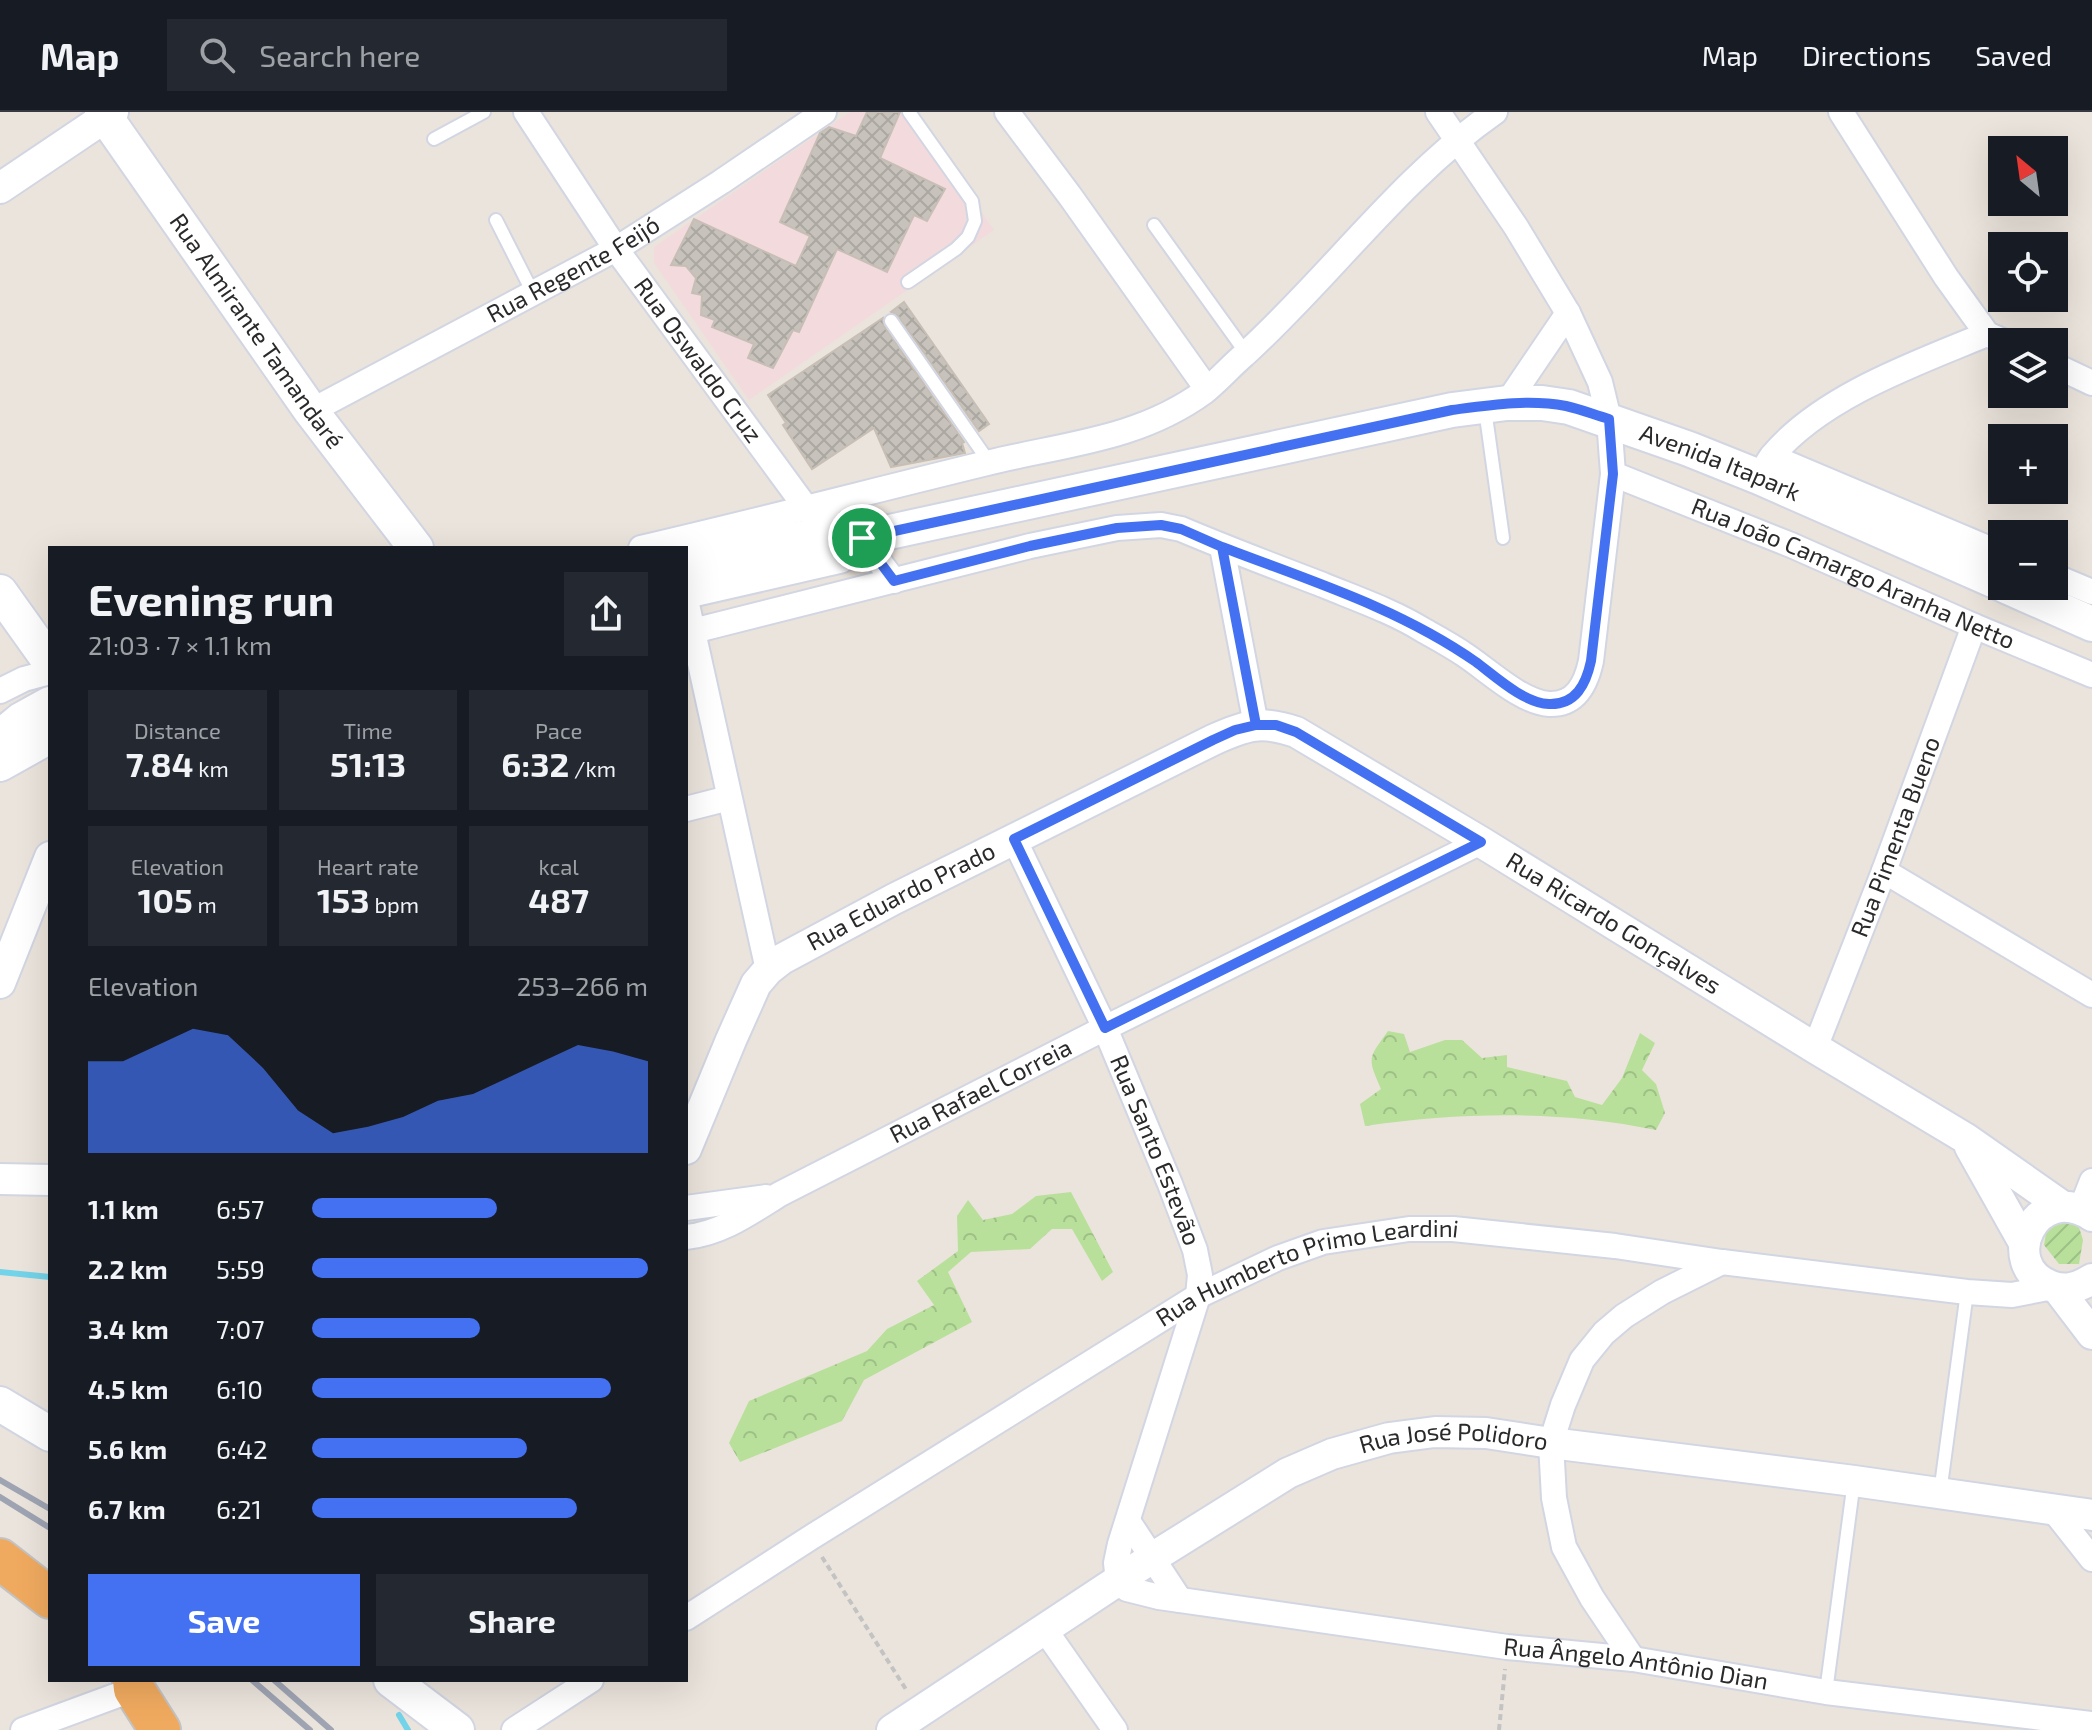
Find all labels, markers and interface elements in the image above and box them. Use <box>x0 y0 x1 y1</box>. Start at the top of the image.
search box <box>167 19 727 91</box>
text: Map <box>40 32 119 78</box>
icon: search <box>195 33 239 77</box>
text: Search here <box>259 37 420 73</box>
text: Map <box>1702 38 1758 72</box>
text: Directions <box>1802 38 1931 72</box>
text: Saved <box>1975 38 2052 72</box>
north arrow <box>1988 136 2068 216</box>
map controls <box>1988 136 2068 600</box>
street label: Rua Almirante Tamandaré <box>164 207 350 454</box>
street label: Rua Regente Feijó <box>481 209 665 328</box>
button: locate <box>1988 232 2068 312</box>
street label: Rua Oswaldo Cruz <box>629 271 769 448</box>
button: layers <box>1988 328 2068 408</box>
street label: Avenida Itapark <box>1636 417 1805 506</box>
button: + <box>1988 424 2068 504</box>
street label: Rua João Camargo Aranha Netto <box>1688 491 2020 654</box>
pin <box>828 504 896 572</box>
icon: arrive <box>840 516 884 560</box>
button: − <box>1988 520 2068 600</box>
text: Evening run <box>88 572 334 625</box>
button: share <box>564 572 648 656</box>
text: 21:03 · 7 × 1.1 km <box>88 629 272 660</box>
text: Distance <box>134 717 221 743</box>
text: Time <box>343 717 393 743</box>
text: Pace <box>535 717 582 743</box>
street label: Rua Pimenta Bueno <box>1844 732 1945 941</box>
text: 7.84 <box>126 743 193 784</box>
text: 51:13 <box>330 743 406 784</box>
text: 6:32 <box>501 743 569 784</box>
text: km <box>193 755 229 781</box>
text: /km <box>569 755 616 781</box>
street label: Rua Eduardo Prado <box>801 835 999 956</box>
street label: Rua Ricardo Gonçalves <box>1501 845 1727 999</box>
text: Elevation <box>131 853 224 879</box>
text: Heart rate <box>317 853 419 879</box>
text: kcal <box>539 853 579 879</box>
text: 105 <box>138 879 193 920</box>
text: 153 <box>317 879 370 920</box>
text: 487 <box>528 879 589 920</box>
text: m <box>193 891 217 917</box>
text: bpm <box>370 891 419 917</box>
text: Elevation <box>88 970 198 1001</box>
text: 253–266 m <box>517 970 648 1001</box>
street label: Rua Rafael Correia <box>884 1032 1076 1149</box>
street label: Rua Santo Estevão <box>1105 1050 1208 1249</box>
text: 1.1 km <box>88 1193 159 1224</box>
text: 6:57 <box>216 1193 264 1224</box>
street label: Rua Humberto Primo Leardini <box>1150 1213 1460 1332</box>
text: 2.2 km <box>88 1253 168 1284</box>
text: 5:59 <box>216 1253 265 1284</box>
text: 3.4 km <box>88 1313 169 1344</box>
text: 7:07 <box>216 1313 264 1344</box>
text: 4.5 km <box>88 1373 168 1404</box>
text: 6:10 <box>216 1373 263 1404</box>
street label: Rua José Polidoro <box>1356 1416 1550 1459</box>
text: 5.6 km <box>88 1433 167 1464</box>
text: 6:42 <box>216 1433 268 1464</box>
text: 6.7 km <box>88 1493 166 1524</box>
text: 6:21 <box>216 1493 262 1524</box>
button: Save <box>88 1574 360 1666</box>
button: Share <box>376 1574 648 1666</box>
street label: Rua Ângelo Antônio Dian <box>1502 1631 1771 1695</box>

